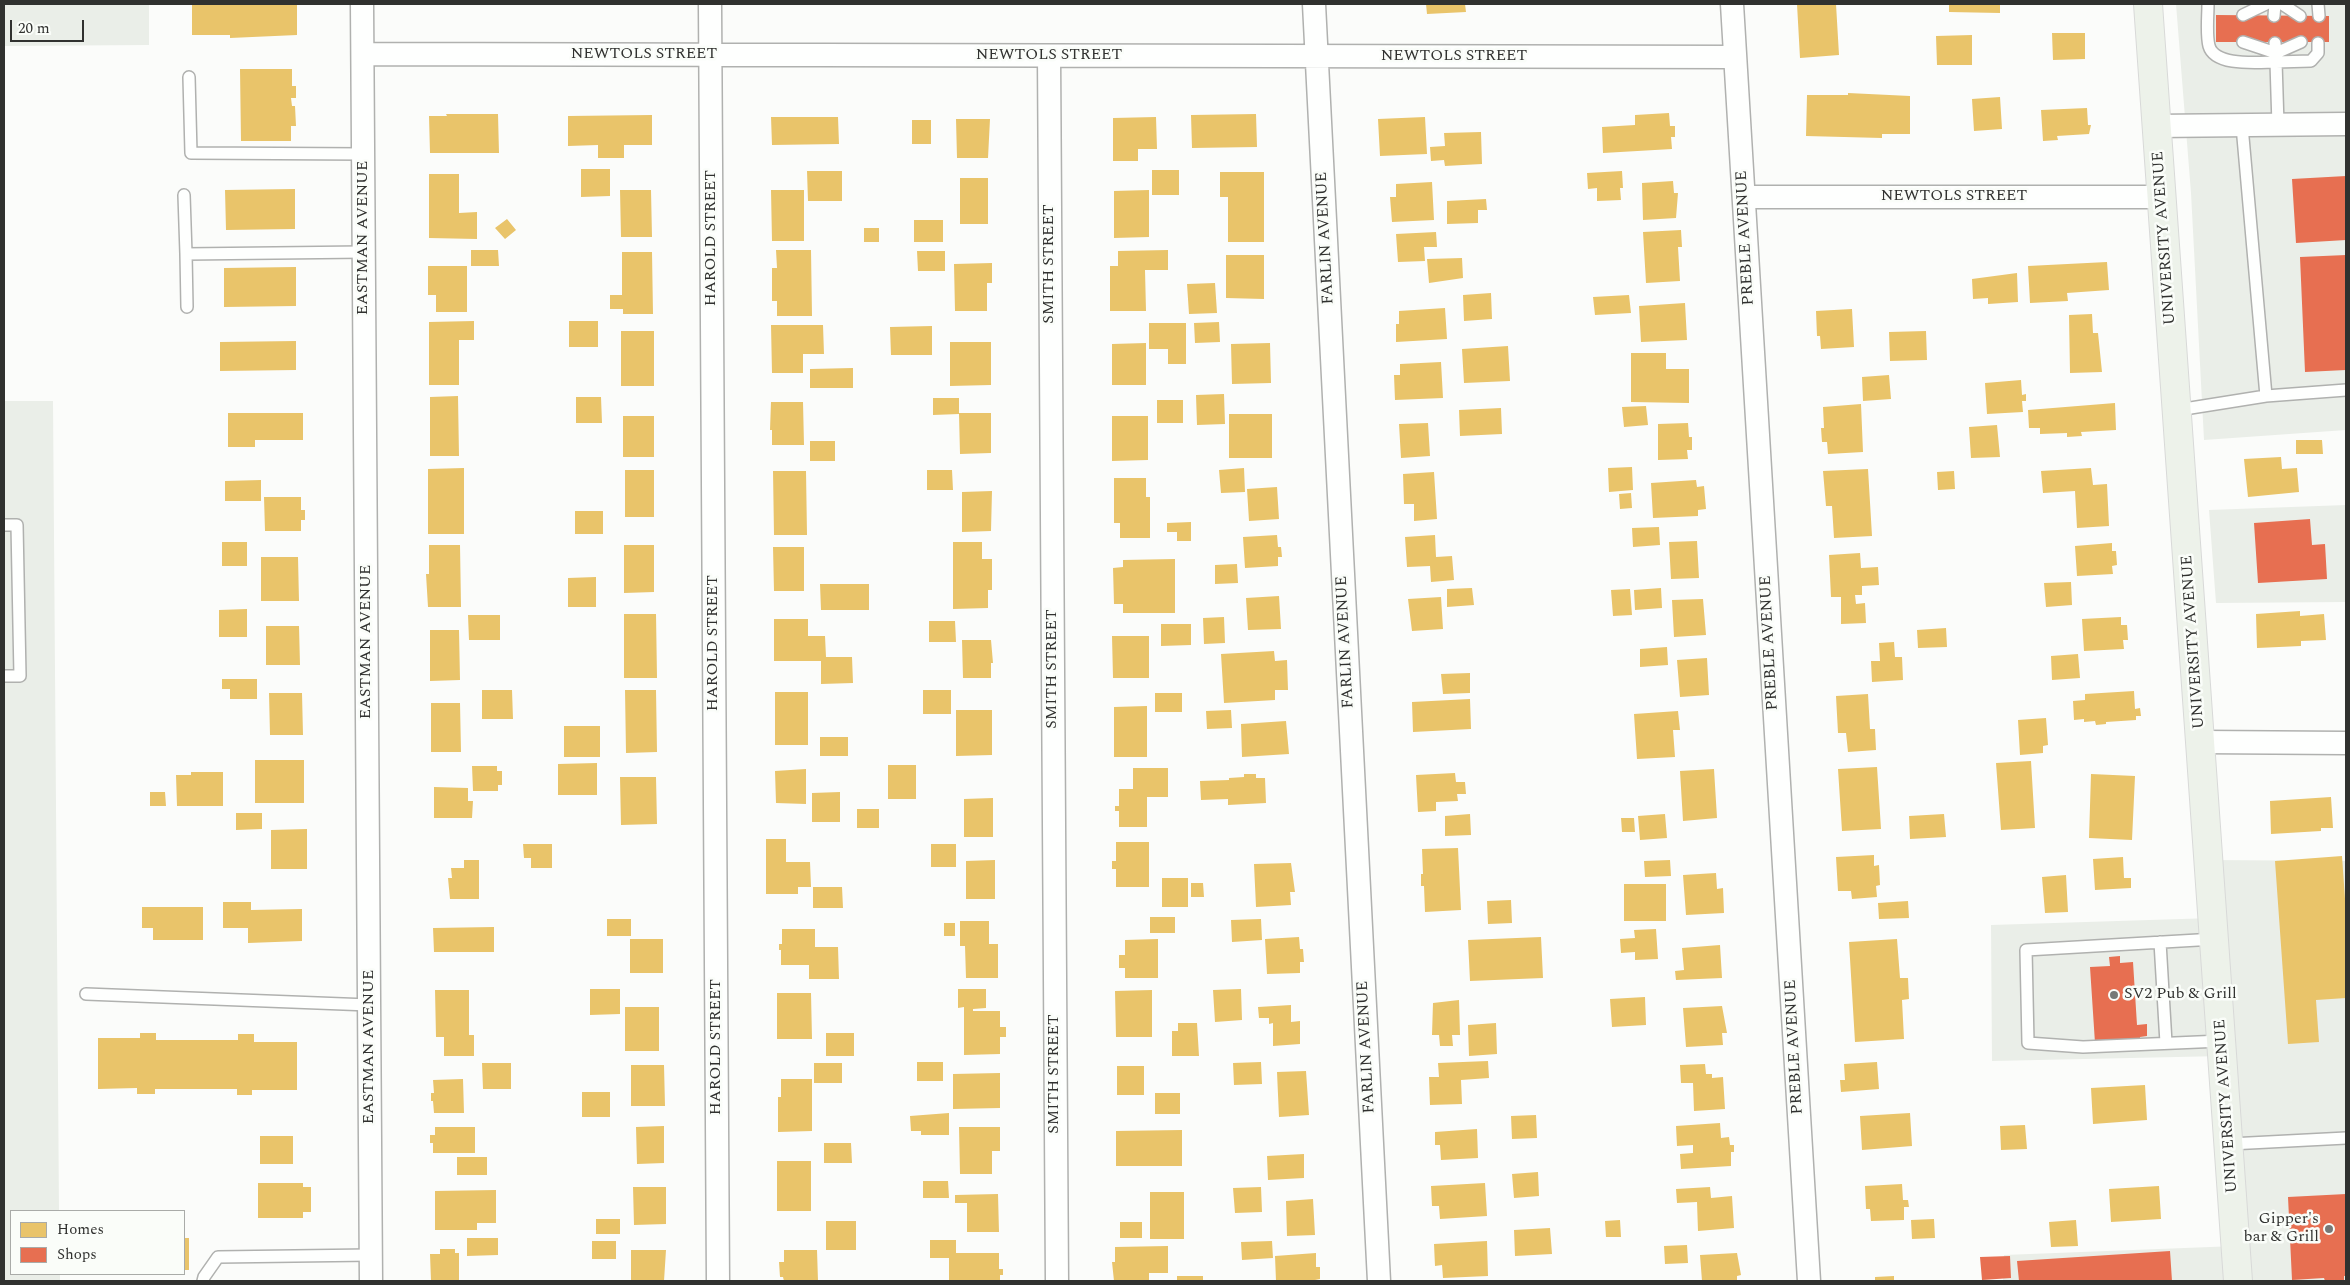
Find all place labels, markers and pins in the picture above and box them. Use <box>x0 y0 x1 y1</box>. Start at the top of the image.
place label: SV2 Pub & Grill <box>2124 985 2237 1005</box>
marker: SV2 Pub & Grill <box>2108 989 2120 1001</box>
place label: Gipper's bar & Grill <box>2244 1210 2319 1248</box>
marker: Gipper's bar & Grill <box>2323 1223 2335 1235</box>

